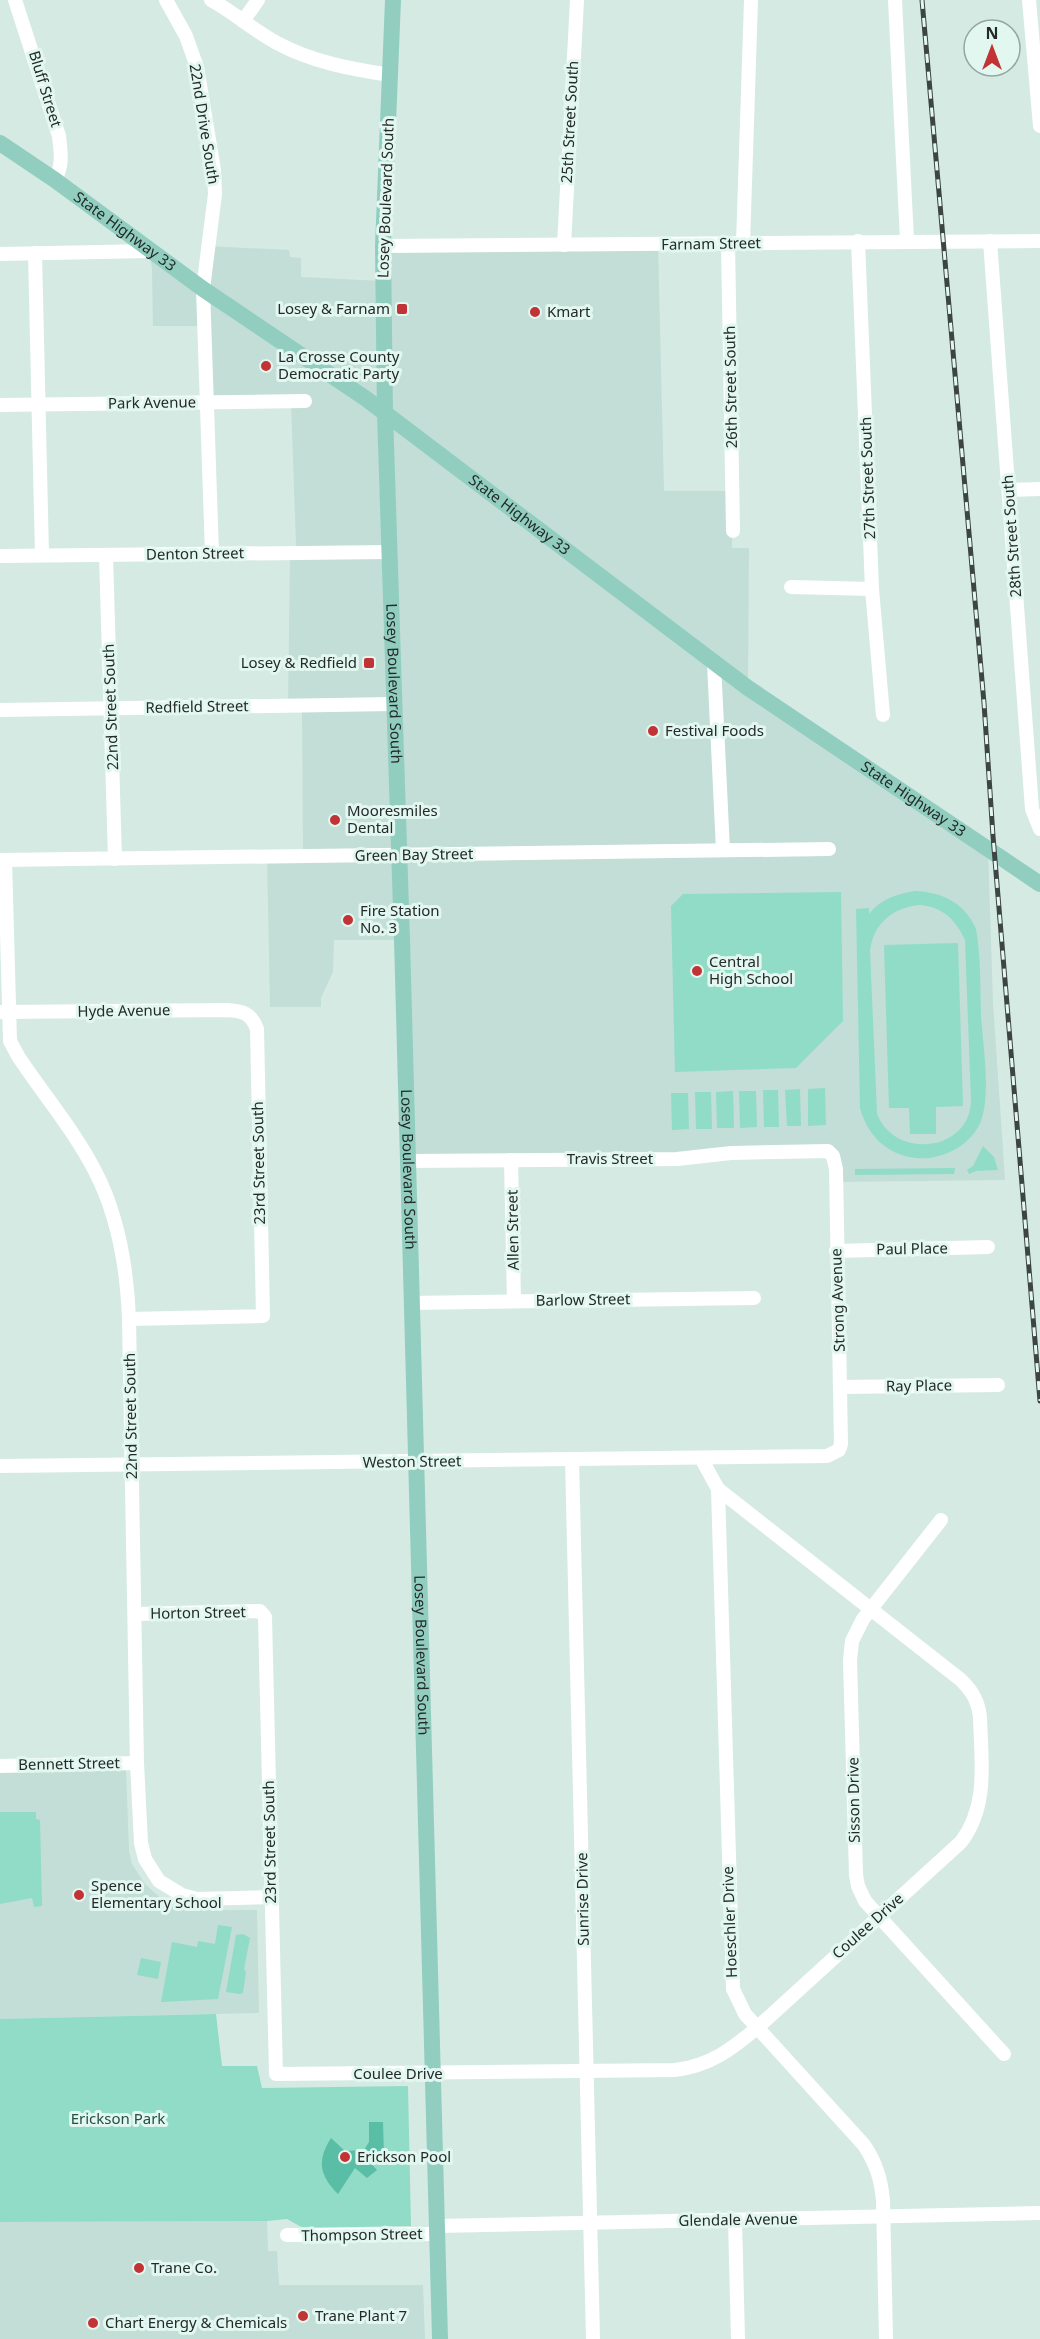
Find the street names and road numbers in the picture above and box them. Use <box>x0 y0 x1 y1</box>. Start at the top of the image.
street label: Bluff Street <box>25 48 67 130</box>
street label: 25th Street South <box>556 60 582 184</box>
street label: 22nd Drive South <box>186 62 224 186</box>
street label: Losey Boulevard South <box>372 118 398 278</box>
street label: State Highway 33 <box>70 186 181 275</box>
street label: Farnam Street <box>661 232 762 254</box>
street label: 26th Street South <box>719 325 741 449</box>
street label: Park Avenue <box>108 391 196 413</box>
street label: 27th Street South <box>855 416 879 540</box>
street label: State Highway 33 <box>465 469 575 559</box>
street label: 28th Street South <box>997 474 1025 598</box>
street label: Denton Street <box>146 542 245 564</box>
street label: Losey Boulevard South <box>382 603 407 764</box>
street label: 22nd Street South <box>98 643 122 771</box>
street label: Redfield Street <box>145 695 249 717</box>
street label: State Highway 33 <box>858 756 970 841</box>
street label: Green Bay Street <box>355 843 474 865</box>
street label: Hyde Avenue <box>77 999 171 1021</box>
street label: Losey Boulevard South <box>397 1089 421 1250</box>
street label: 23rd Street South <box>247 1101 269 1225</box>
street label: Travis Street <box>567 1148 654 1168</box>
street label: Allen Street <box>501 1189 523 1271</box>
street label: Paul Place <box>876 1237 948 1259</box>
street label: Strong Avenue <box>825 1248 849 1352</box>
street label: Barlow Street <box>536 1288 631 1310</box>
street label: 22nd Street South <box>119 1353 141 1479</box>
street label: Ray Place <box>886 1374 952 1396</box>
street label: Weston Street <box>362 1450 462 1472</box>
street label: Losey Boulevard South <box>410 1575 435 1736</box>
street label: Horton Street <box>150 1601 247 1623</box>
street label: Bennett Street <box>18 1752 121 1774</box>
street label: Sisson Drive <box>842 1757 864 1843</box>
street label: 23rd Street South <box>258 1780 280 1904</box>
street label: Sunrise Drive <box>571 1852 593 1946</box>
street label: Hoeschler Drive <box>717 1866 741 1978</box>
street label: Coulee Drive <box>827 1888 907 1963</box>
street label: Coulee Drive <box>353 2063 443 2083</box>
street label: Glendale Avenue <box>678 2208 798 2230</box>
street label: Thompson Street <box>301 2223 423 2245</box>

